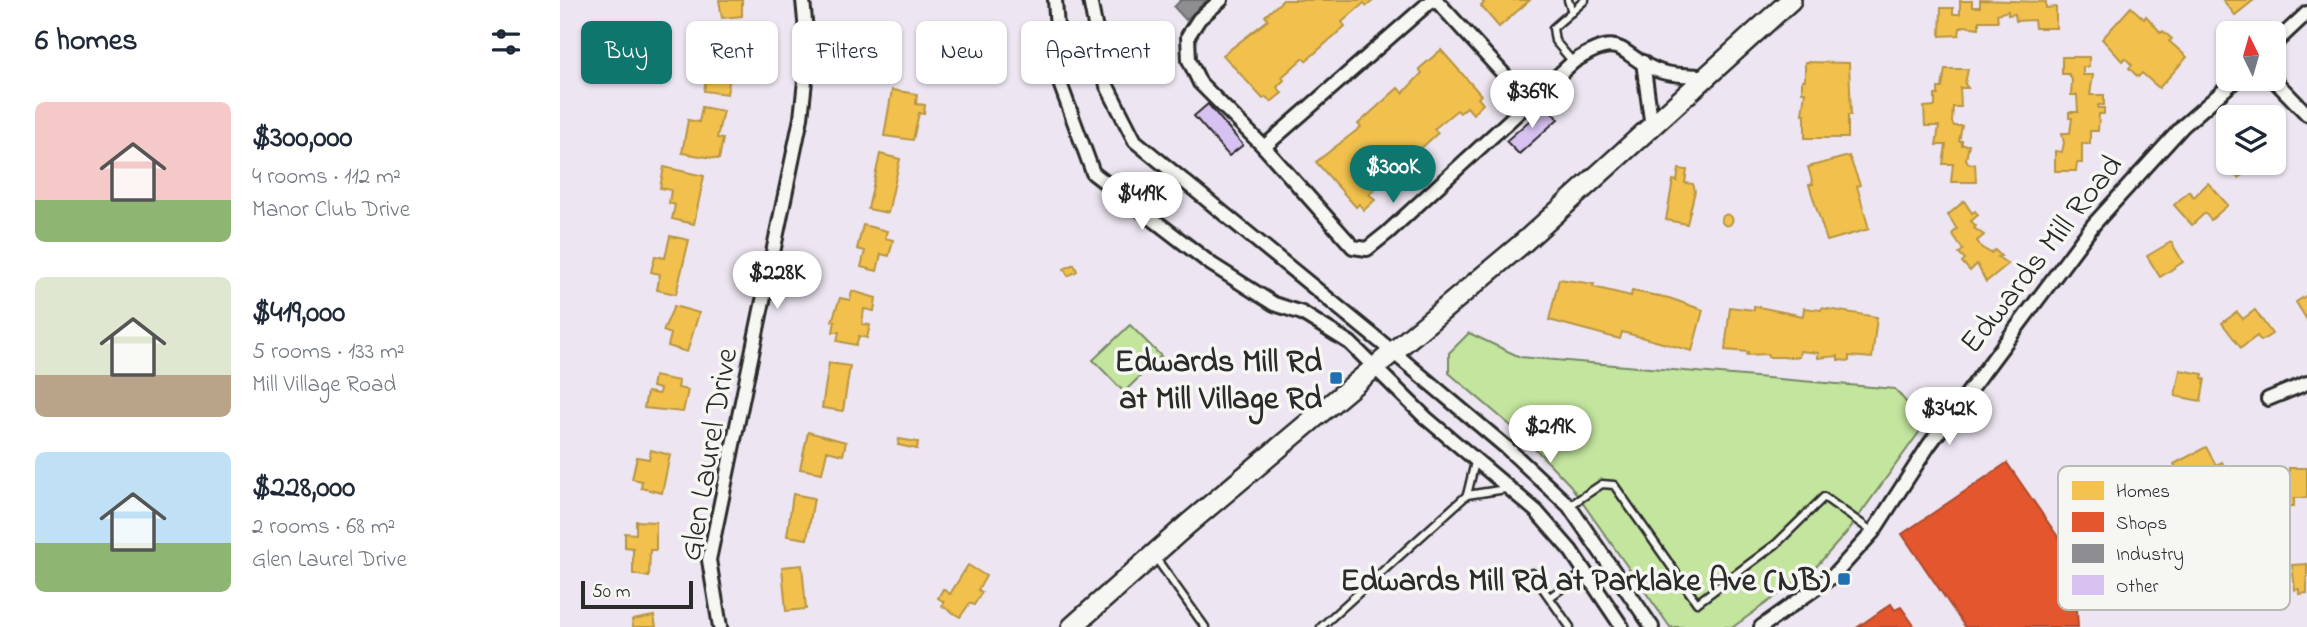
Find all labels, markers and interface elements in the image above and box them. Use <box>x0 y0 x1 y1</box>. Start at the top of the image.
text: 6 homes <box>35 20 138 64</box>
chip: Buy <box>581 21 672 84</box>
chip: Rent <box>686 21 778 84</box>
chip: Filters <box>792 21 902 84</box>
chip: New <box>916 21 1007 84</box>
chip: Apartment <box>1021 21 1175 84</box>
north arrow <box>2216 21 2286 91</box>
map controls <box>2216 21 2286 175</box>
icon: filters <box>487 23 525 61</box>
pin: $369K <box>1483 71 1581 130</box>
text: $369K <box>1506 76 1558 109</box>
button: layers <box>2216 105 2286 175</box>
text: $300,000 <box>252 117 353 161</box>
icon: home <box>91 130 175 214</box>
pin: $300K <box>1344 146 1442 205</box>
street label: Edwards Mill Road <box>1950 146 2136 365</box>
text: $300K <box>1366 151 1420 184</box>
text: 4 rooms · 112 m² <box>252 161 401 194</box>
pin: $419K <box>1093 173 1191 232</box>
text: $419K <box>1118 178 1166 211</box>
text: Manor Club Drive <box>252 194 410 227</box>
pin: $228K <box>728 252 826 311</box>
text: $228K <box>749 257 805 290</box>
text: $419,000 <box>252 292 345 336</box>
icon: home <box>91 305 175 389</box>
text: 5 rooms · 133 m² <box>252 336 405 369</box>
place label: Edwards Mill Rd at Mill Village Rd <box>1115 340 1322 425</box>
street label: Glen Laurel Drive <box>669 344 752 565</box>
text: Mill Village Road <box>252 369 396 402</box>
marker: Edwards Mill Rd at Mill Village Rd <box>1328 370 1344 386</box>
pin: $342K <box>1900 388 1998 447</box>
text: $342K <box>1921 393 1977 426</box>
pin: $219K <box>1501 406 1599 465</box>
text: $219K <box>1525 411 1575 444</box>
legend <box>2058 466 2290 610</box>
text: $228,000 <box>252 467 355 511</box>
text: Homes <box>2116 479 2170 506</box>
icon: home <box>91 480 175 564</box>
text: 2 rooms · 68 m² <box>252 511 395 544</box>
text: Shops <box>2116 511 2167 538</box>
text: Industry <box>2116 542 2184 570</box>
text: Glen Laurel Drive <box>252 544 407 577</box>
place label: Edwards Mill Rd at Parklake Ave (NB) <box>1340 559 1831 606</box>
marker: Edwards Mill Rd at Parklake Ave (NB) <box>1836 571 1852 587</box>
text: Other <box>2116 574 2158 601</box>
scale bar <box>581 578 693 610</box>
text: 50 m <box>592 579 631 606</box>

